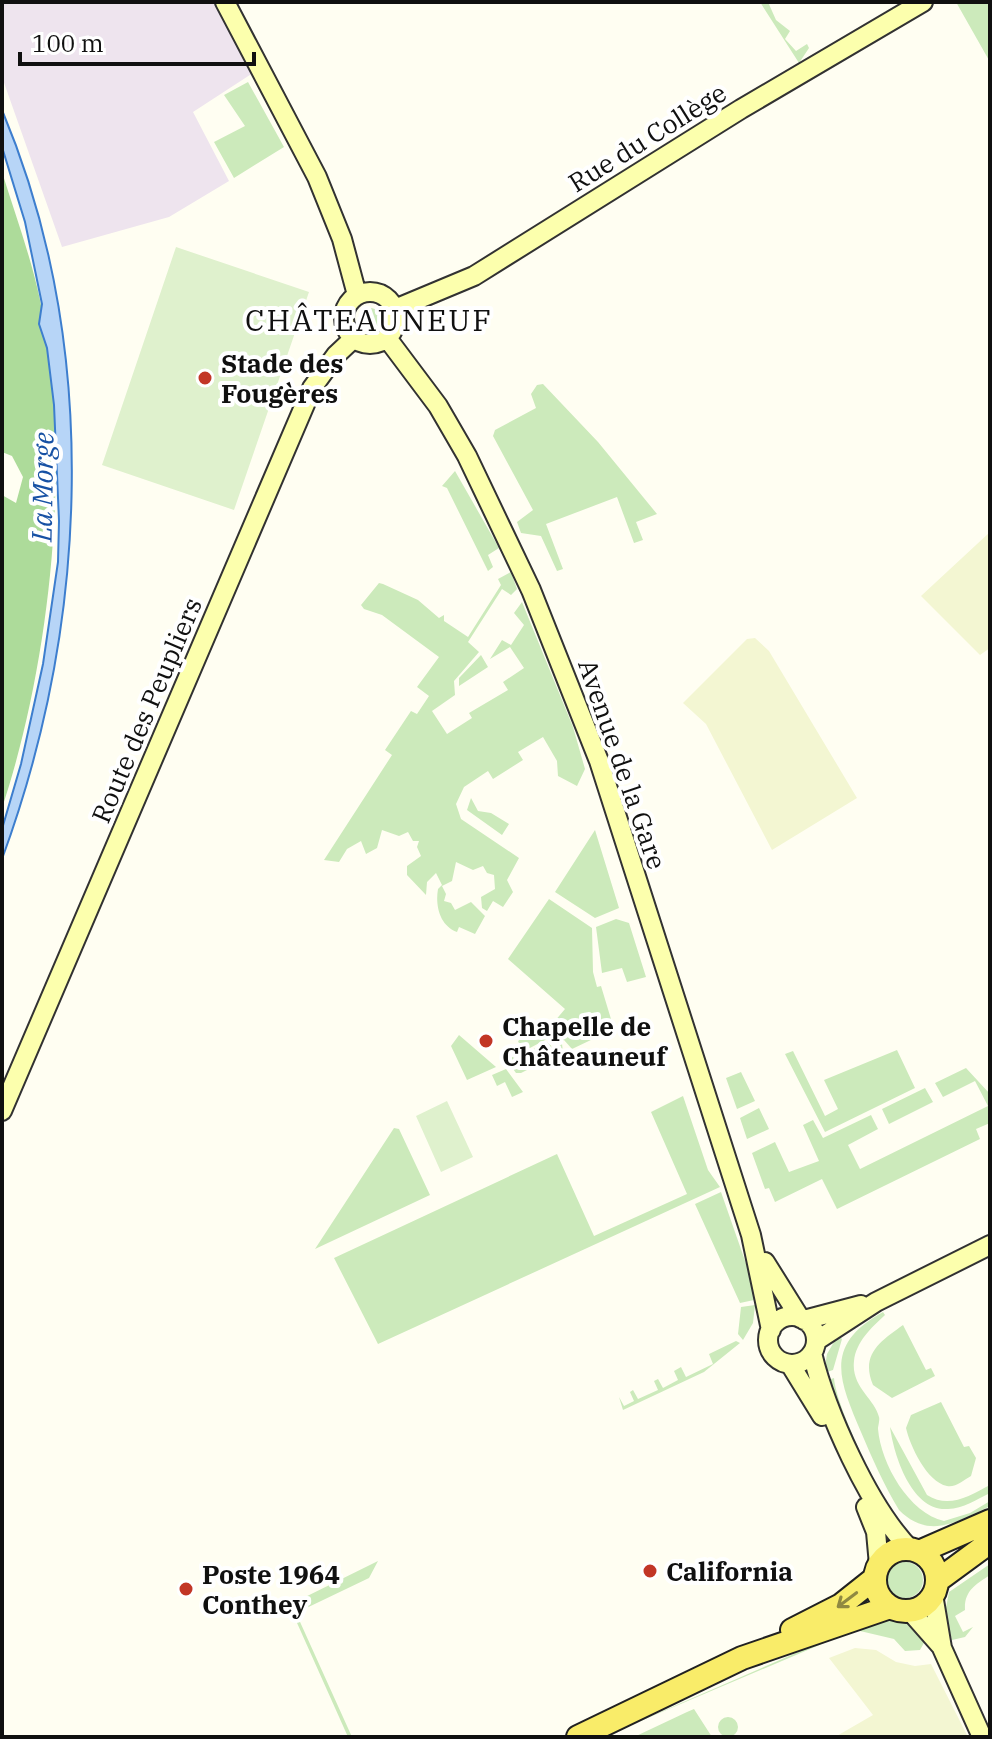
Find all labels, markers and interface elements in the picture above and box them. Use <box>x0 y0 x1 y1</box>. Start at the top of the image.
scale bar <box>20 16 254 66</box>
text: 100 m <box>32 27 104 59</box>
street label: Rue du Collège <box>562 75 732 199</box>
district label: CHÂTEAUNEUF <box>245 300 493 339</box>
place label: Stade des Fougères <box>221 346 343 410</box>
marker: Stade des Fougères <box>196 369 214 387</box>
water label: La Morge <box>23 431 61 543</box>
street label: Route des Peupliers <box>83 592 209 828</box>
street label: Avenue de la Gare <box>571 655 675 873</box>
place label: Chapelle de Châteauneuf <box>502 1009 668 1073</box>
marker: Chapelle de Châteauneuf <box>477 1032 495 1050</box>
place label: California <box>666 1554 793 1588</box>
place label: Poste 1964 Conthey <box>202 1557 340 1621</box>
marker: California <box>641 1562 659 1580</box>
marker: Poste 1964 Conthey <box>177 1580 195 1598</box>
one-way arrow <box>837 1591 858 1608</box>

